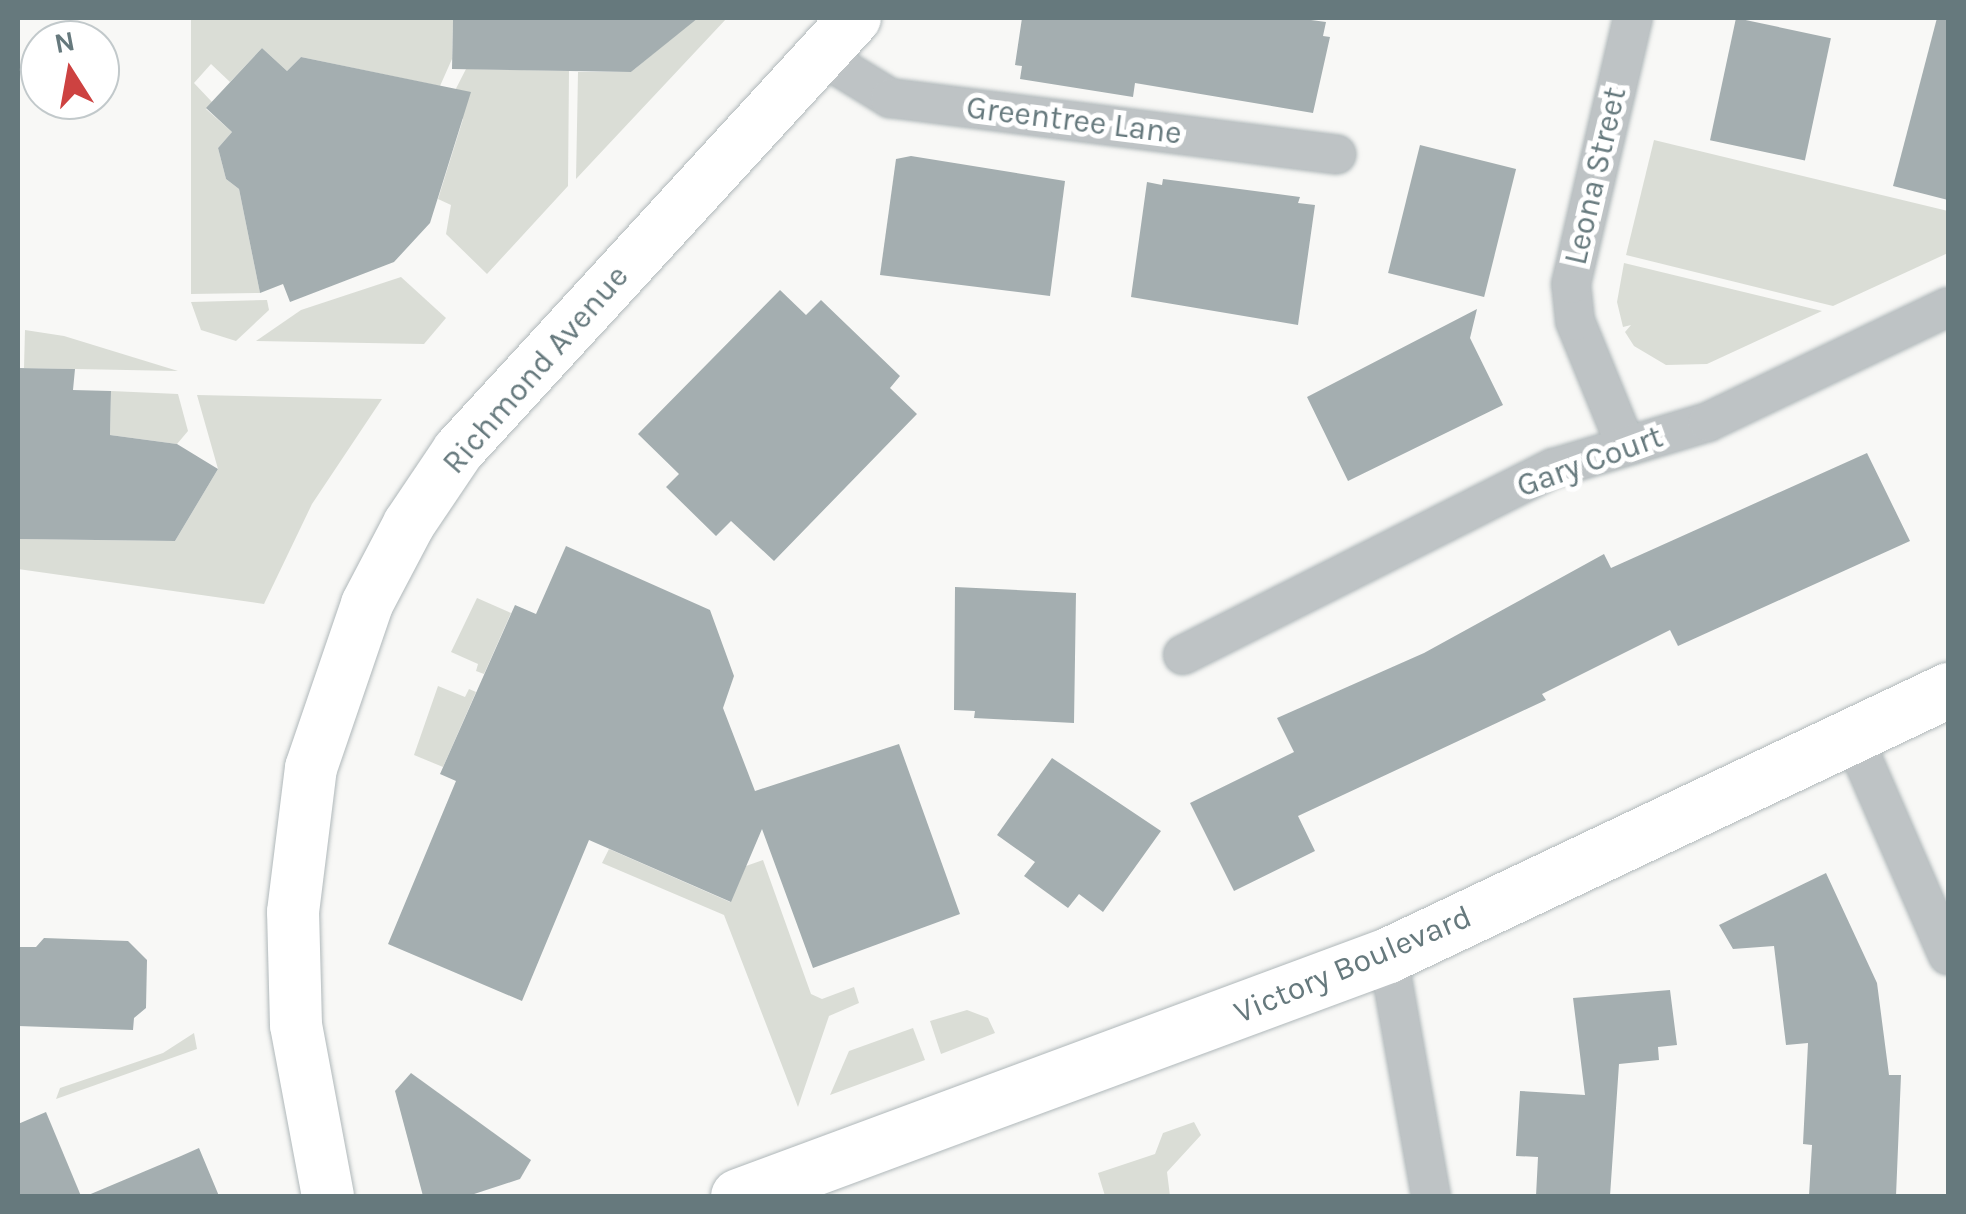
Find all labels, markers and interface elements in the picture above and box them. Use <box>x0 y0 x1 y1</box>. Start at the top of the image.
north arrow <box>20 20 120 120</box>
text: N <box>52 24 78 60</box>
street label: Leona Street <box>1557 83 1635 269</box>
street label: Greentree Lane <box>964 89 1184 153</box>
street label: Richmond Avenue <box>435 258 637 482</box>
street label: Gary Court <box>1512 418 1668 506</box>
street label: Victory Boulevard <box>1229 898 1477 1032</box>

